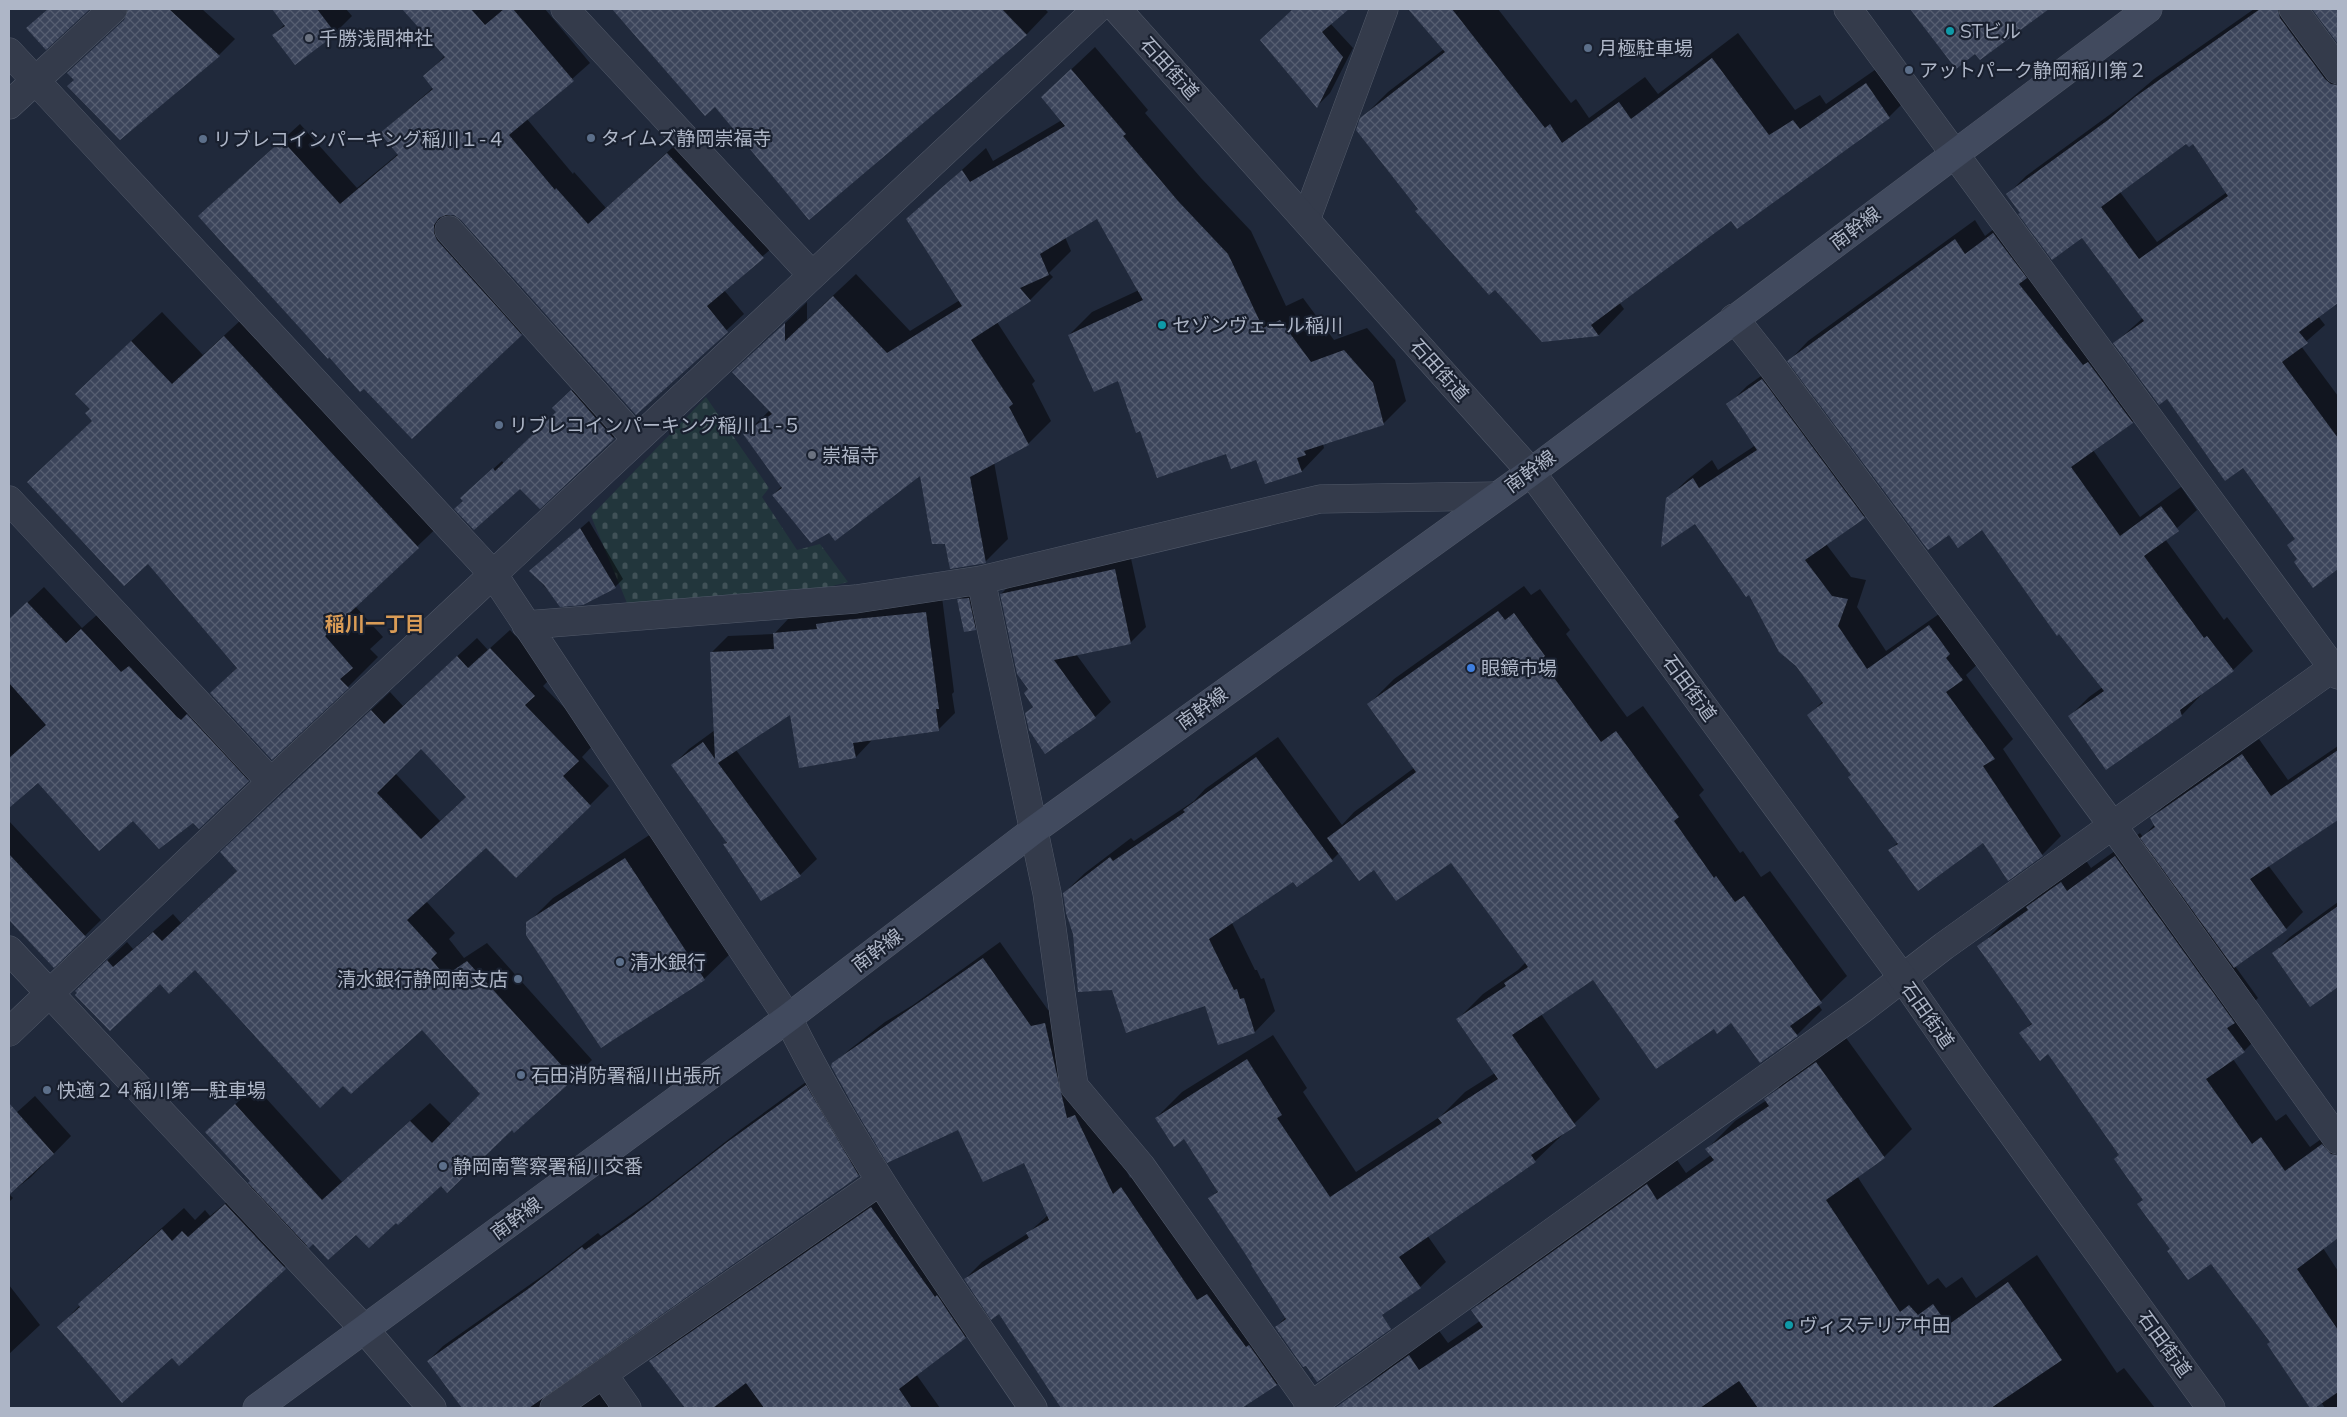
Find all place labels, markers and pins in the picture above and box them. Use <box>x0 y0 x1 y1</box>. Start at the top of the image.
place label: STビル <box>1960 19 2021 43</box>
marker: STビル <box>1944 25 1956 37</box>
place label: 千勝浅間神社 <box>319 26 433 50</box>
marker: 千勝浅間神社 <box>303 32 315 44</box>
place label: 月極駐車場 <box>1598 36 1693 60</box>
marker: 月極駐車場 <box>1582 42 1594 54</box>
place label: アットパーク静岡稲川第２ <box>1919 58 2147 82</box>
marker: アットパーク静岡稲川第２ <box>1903 64 1915 76</box>
place label: タイムズ静岡崇福寺 <box>601 126 772 150</box>
place label: リブレコインパーキング稲川１-４ <box>213 127 506 151</box>
marker: タイムズ静岡崇福寺 <box>585 132 597 144</box>
marker: リブレコインパーキング稲川１-４ <box>197 133 209 145</box>
place label: セゾンヴェール稲川 <box>1172 313 1343 337</box>
marker: セゾンヴェール稲川 <box>1156 319 1168 331</box>
place label: リブレコインパーキング稲川１-５ <box>509 413 802 437</box>
marker: リブレコインパーキング稲川１-５ <box>493 419 505 431</box>
place label: 崇福寺 <box>822 443 879 467</box>
marker: 崇福寺 <box>806 449 818 461</box>
place label: 眼鏡市場 <box>1481 656 1557 680</box>
marker: 眼鏡市場 <box>1465 662 1477 674</box>
place label: 清水銀行 <box>630 950 706 974</box>
marker: 清水銀行 <box>614 956 626 968</box>
place label: 清水銀行静岡南支店 <box>337 967 508 991</box>
marker: 清水銀行静岡南支店 <box>512 973 524 985</box>
place label: 石田消防署稲川出張所 <box>531 1063 721 1087</box>
marker: 石田消防署稲川出張所 <box>515 1069 527 1081</box>
place label: 快適２４稲川第一駐車場 <box>57 1078 266 1102</box>
marker: 快適２４稲川第一駐車場 <box>41 1084 53 1096</box>
place label: 静岡南警察署稲川交番 <box>453 1154 643 1178</box>
marker: 静岡南警察署稲川交番 <box>437 1160 449 1172</box>
place label: ヴィステリア中田 <box>1799 1313 1951 1337</box>
marker: ヴィステリア中田 <box>1783 1319 1795 1331</box>

